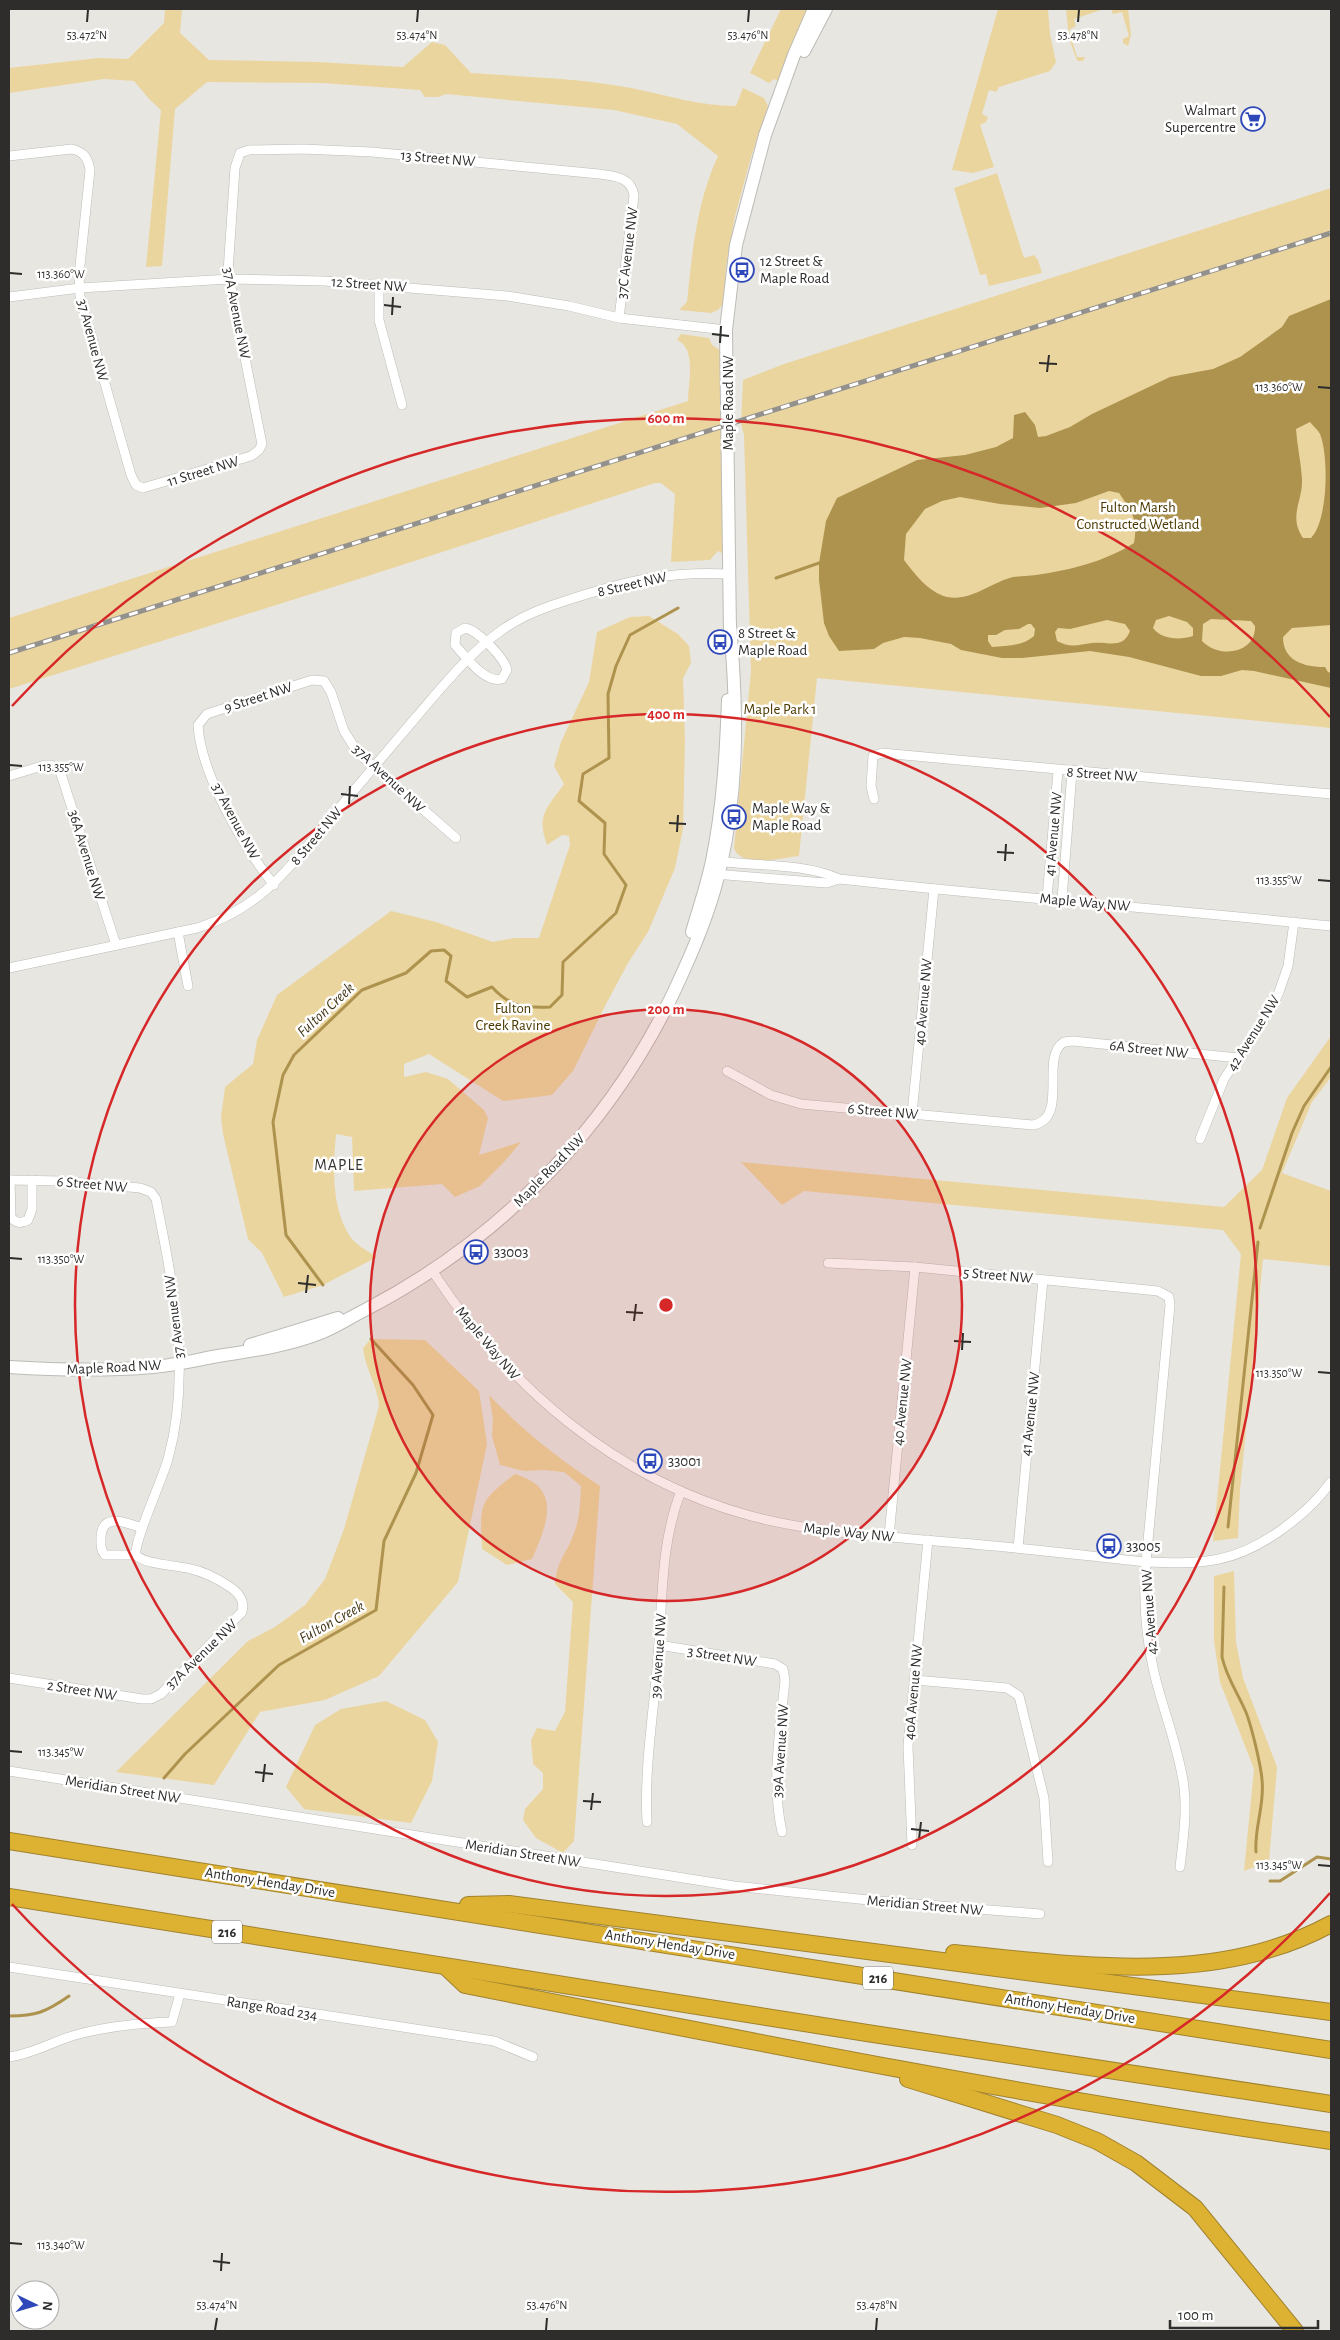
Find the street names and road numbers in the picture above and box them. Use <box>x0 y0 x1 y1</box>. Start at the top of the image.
street label: 13 Street NW <box>400 148 477 169</box>
street label: 37C Avenue NW <box>614 206 641 300</box>
street label: 37A Avenue NW <box>220 266 253 361</box>
street label: 12 Street NW <box>331 274 408 295</box>
street label: 37 Avenue NW <box>74 297 111 383</box>
street label: Maple Road NW <box>721 355 736 451</box>
street label: 11 Street NW <box>166 453 241 489</box>
street label: 8 Street NW <box>596 569 669 600</box>
street label: 9 Street NW <box>222 679 295 716</box>
street label: 37A Avenue NW <box>349 741 428 816</box>
street label: 8 Street NW <box>1066 765 1138 784</box>
street label: 37 Avenue NW <box>209 780 262 863</box>
street label: 41 Avenue NW <box>1042 791 1065 877</box>
street label: 8 Street NW <box>288 804 345 868</box>
street label: 36A Avenue NW <box>66 808 108 903</box>
street label: Maple Way NW <box>1039 891 1132 914</box>
street label: 40 Avenue NW <box>912 957 935 1046</box>
street label: 42 Avenue NW <box>1224 992 1283 1074</box>
street label: 6A Street NW <box>1109 1038 1190 1061</box>
street label: 6 Street NW <box>847 1101 919 1122</box>
street label: Maple Road NW <box>511 1131 588 1210</box>
street label: 6 Street NW <box>56 1174 128 1195</box>
street label: 5 Street NW <box>962 1265 1034 1286</box>
street label: 37 Avenue NW <box>162 1273 187 1360</box>
street label: Maple Way NW <box>453 1304 523 1383</box>
street label: Maple Road NW <box>66 1357 162 1377</box>
street label: 40 Avenue NW <box>890 1357 915 1446</box>
street label: 41 Avenue NW <box>1019 1371 1042 1457</box>
street label: Maple Way NW <box>803 1520 896 1545</box>
street label: 42 Avenue NW <box>1139 1568 1160 1655</box>
street label: 39 Avenue NW <box>648 1612 669 1699</box>
street label: 37A Avenue NW <box>163 1616 240 1692</box>
street label: 40A Avenue NW <box>902 1643 925 1740</box>
street label: 3 Street NW <box>686 1644 758 1669</box>
street label: 2 Street NW <box>46 1678 118 1704</box>
street label: 39A Avenue NW <box>770 1703 791 1798</box>
street label: Meridian Street NW <box>64 1773 182 1806</box>
street label: Meridian Street NW <box>464 1837 582 1870</box>
street label: Anthony Henday Drive <box>204 1865 336 1900</box>
street label: Meridian Street NW <box>866 1893 984 1918</box>
road number: 216 <box>212 1920 242 1944</box>
street label: Anthony Henday Drive <box>604 1927 736 1962</box>
road number: 216 <box>863 1966 893 1990</box>
street label: Anthony Henday Drive <box>1004 1991 1136 2026</box>
street label: Range Road 234 <box>225 1994 318 2023</box>

